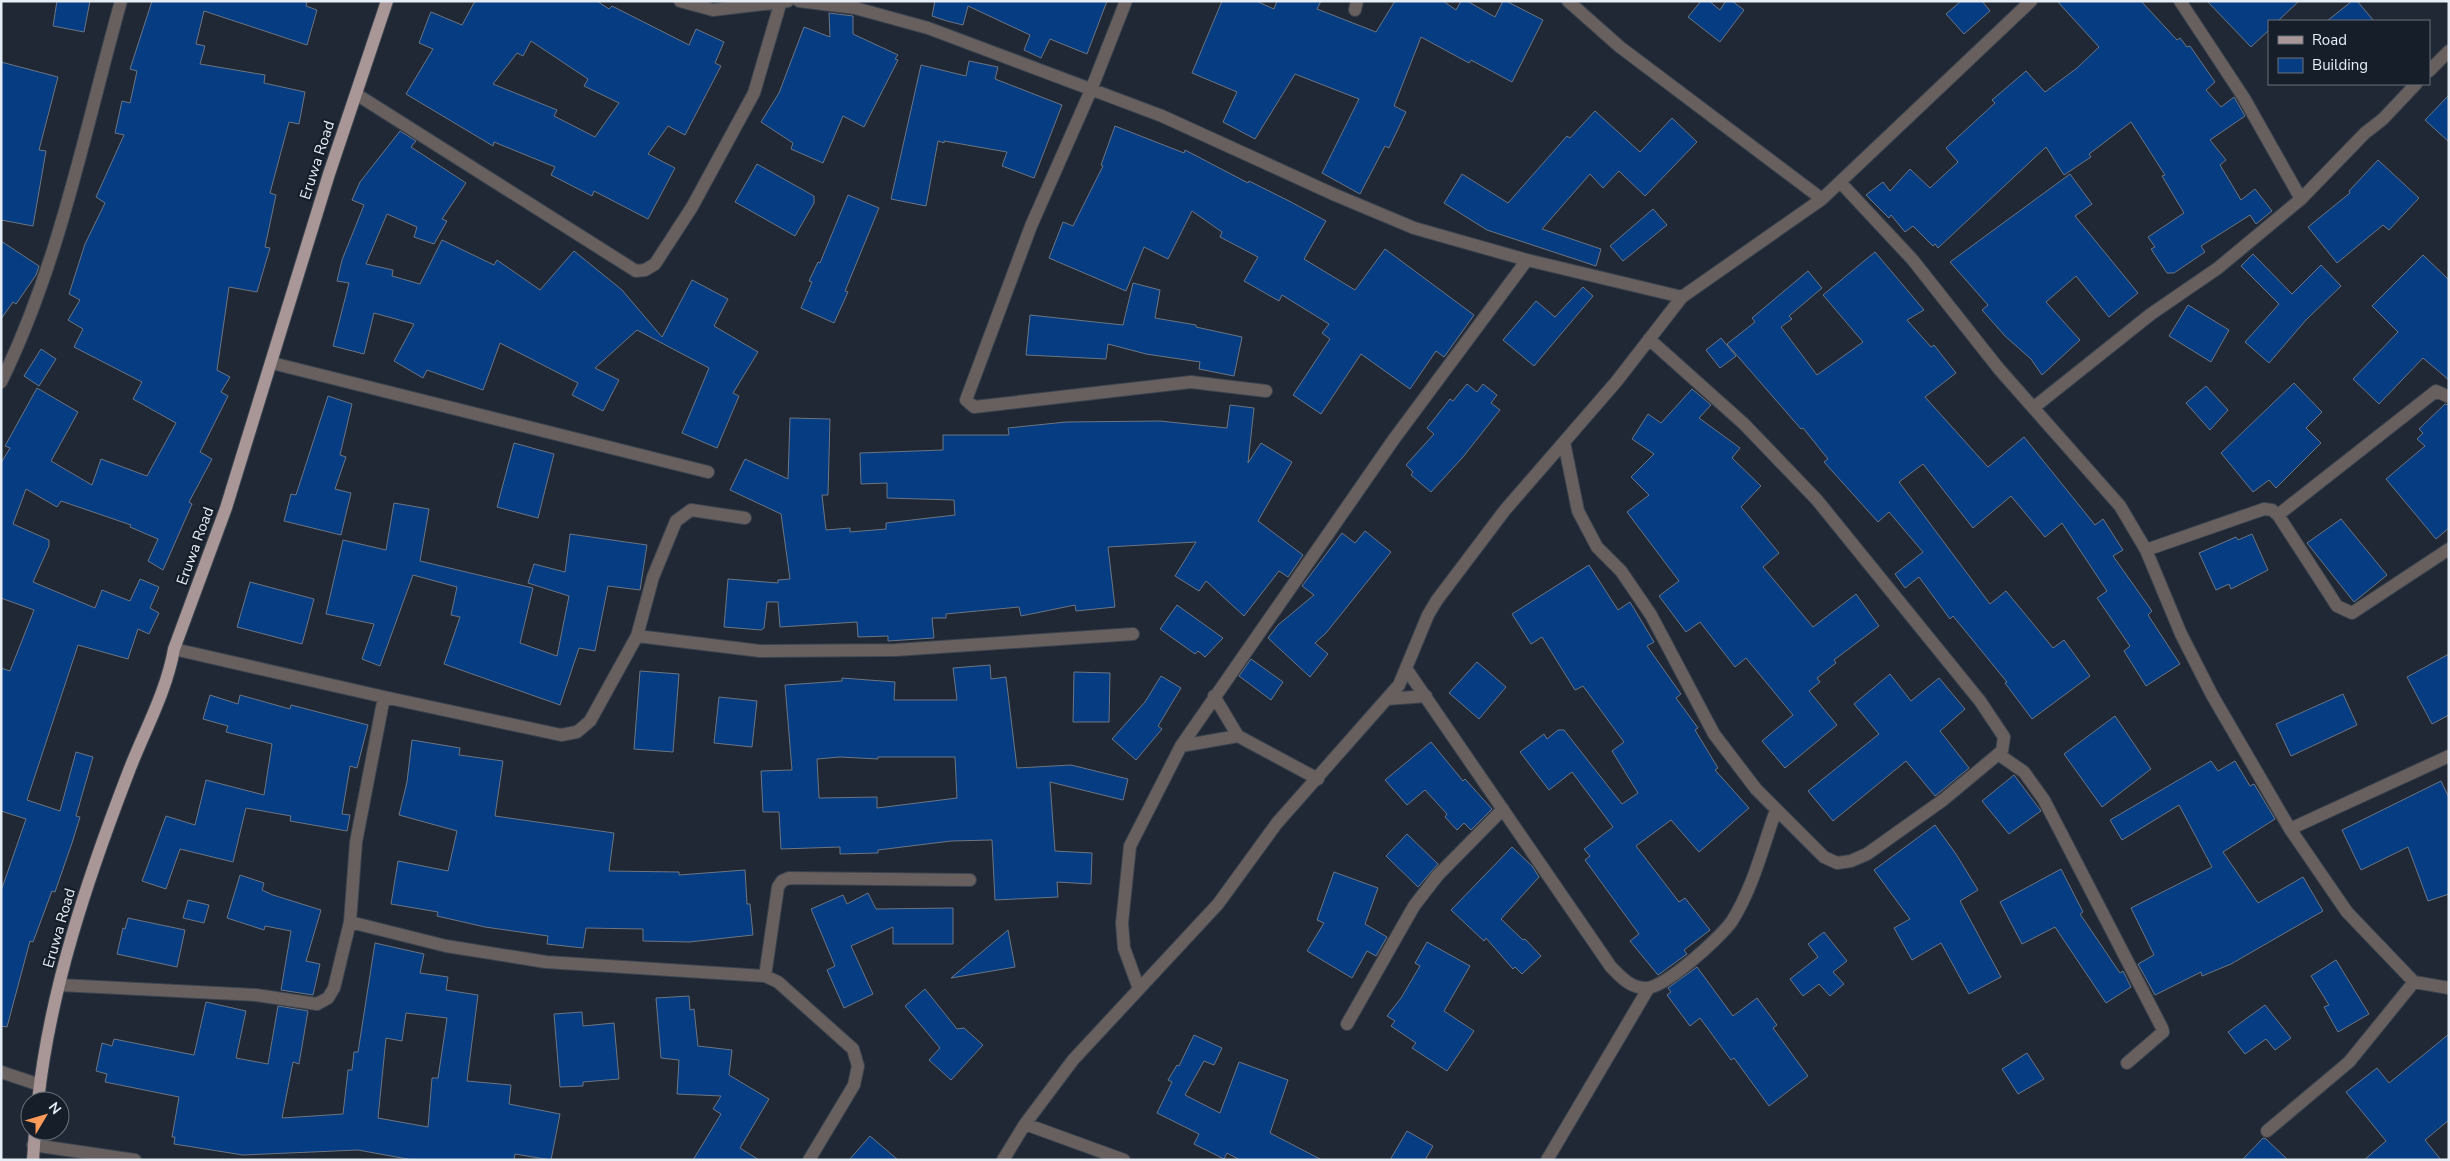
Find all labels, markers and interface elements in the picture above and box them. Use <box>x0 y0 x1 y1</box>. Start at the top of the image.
legend <box>2268 20 2430 85</box>
text: Road <box>2312 30 2347 50</box>
text: Building <box>2312 55 2368 75</box>
street label: Eruwa Road <box>295 118 339 202</box>
street label: Eruwa Road <box>172 504 218 588</box>
street label: Eruwa Road <box>38 886 80 970</box>
north arrow <box>20 1091 70 1141</box>
text: N <box>44 1098 66 1118</box>

